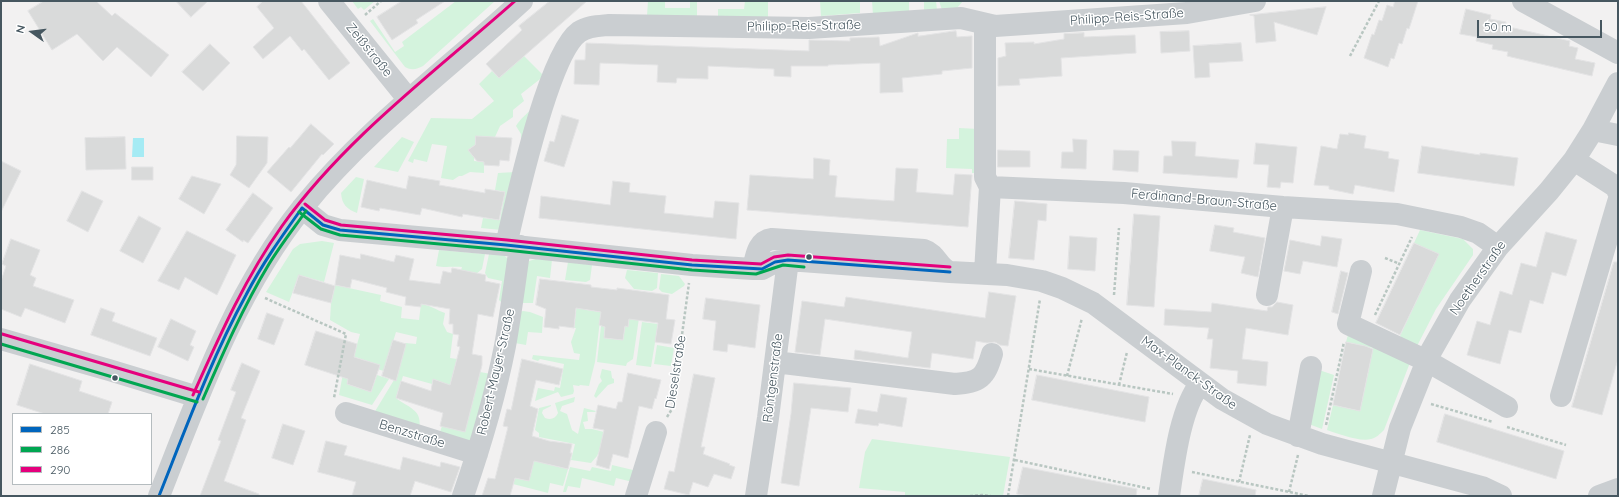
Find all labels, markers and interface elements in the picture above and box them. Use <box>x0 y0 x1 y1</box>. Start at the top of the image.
street label: Philipp-Reis-Straße <box>1070 5 1184 29</box>
north arrow <box>12 12 52 52</box>
scale bar <box>1479 12 1604 38</box>
street label: Philipp-Reis-Straße <box>747 17 861 35</box>
text: 50 m <box>1484 19 1512 34</box>
street label: Zeißstraße <box>343 20 395 80</box>
text: N <box>13 23 28 35</box>
street label: Ferdinand-Braun-Straße <box>1130 186 1278 214</box>
street label: Noetherstraße <box>1447 238 1509 318</box>
unlabelled marker <box>804 252 814 262</box>
street label: Robert-Mayer-Straße <box>474 307 518 437</box>
street label: Röntgenstraße <box>760 333 786 423</box>
street label: Max-Planck-Straße <box>1138 333 1240 413</box>
street label: Dieselstraße <box>662 334 690 410</box>
unlabelled marker <box>110 373 120 383</box>
legend <box>12 413 152 485</box>
street label: Benzstraße <box>377 417 447 451</box>
text: 285 <box>50 422 70 437</box>
text: 286 <box>50 442 70 457</box>
text: 290 <box>50 462 70 477</box>

